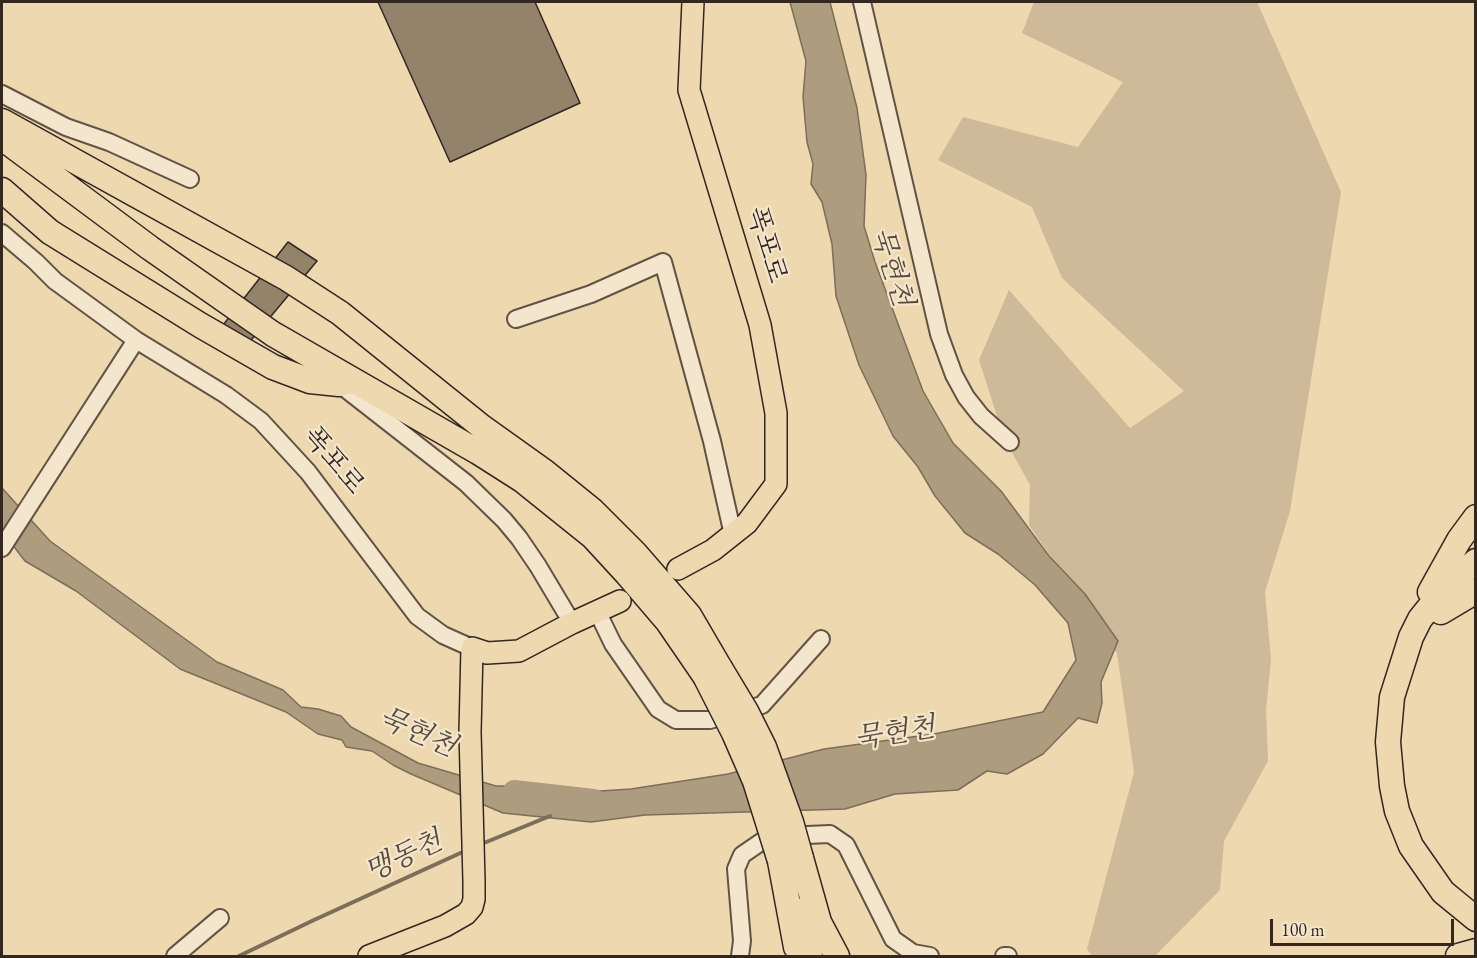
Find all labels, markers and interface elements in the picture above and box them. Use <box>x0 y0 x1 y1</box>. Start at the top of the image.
street label: 폭포로 <box>739 203 793 287</box>
water label: 묵현천 <box>863 223 919 311</box>
street label: 폭포로 <box>295 421 371 501</box>
water label: 묵현천 <box>373 701 461 765</box>
water label: 묵현천 <box>852 711 938 757</box>
water label: 맹동천 <box>360 825 448 889</box>
scale bar <box>1273 907 1458 945</box>
text: 100 m <box>1281 918 1325 941</box>

